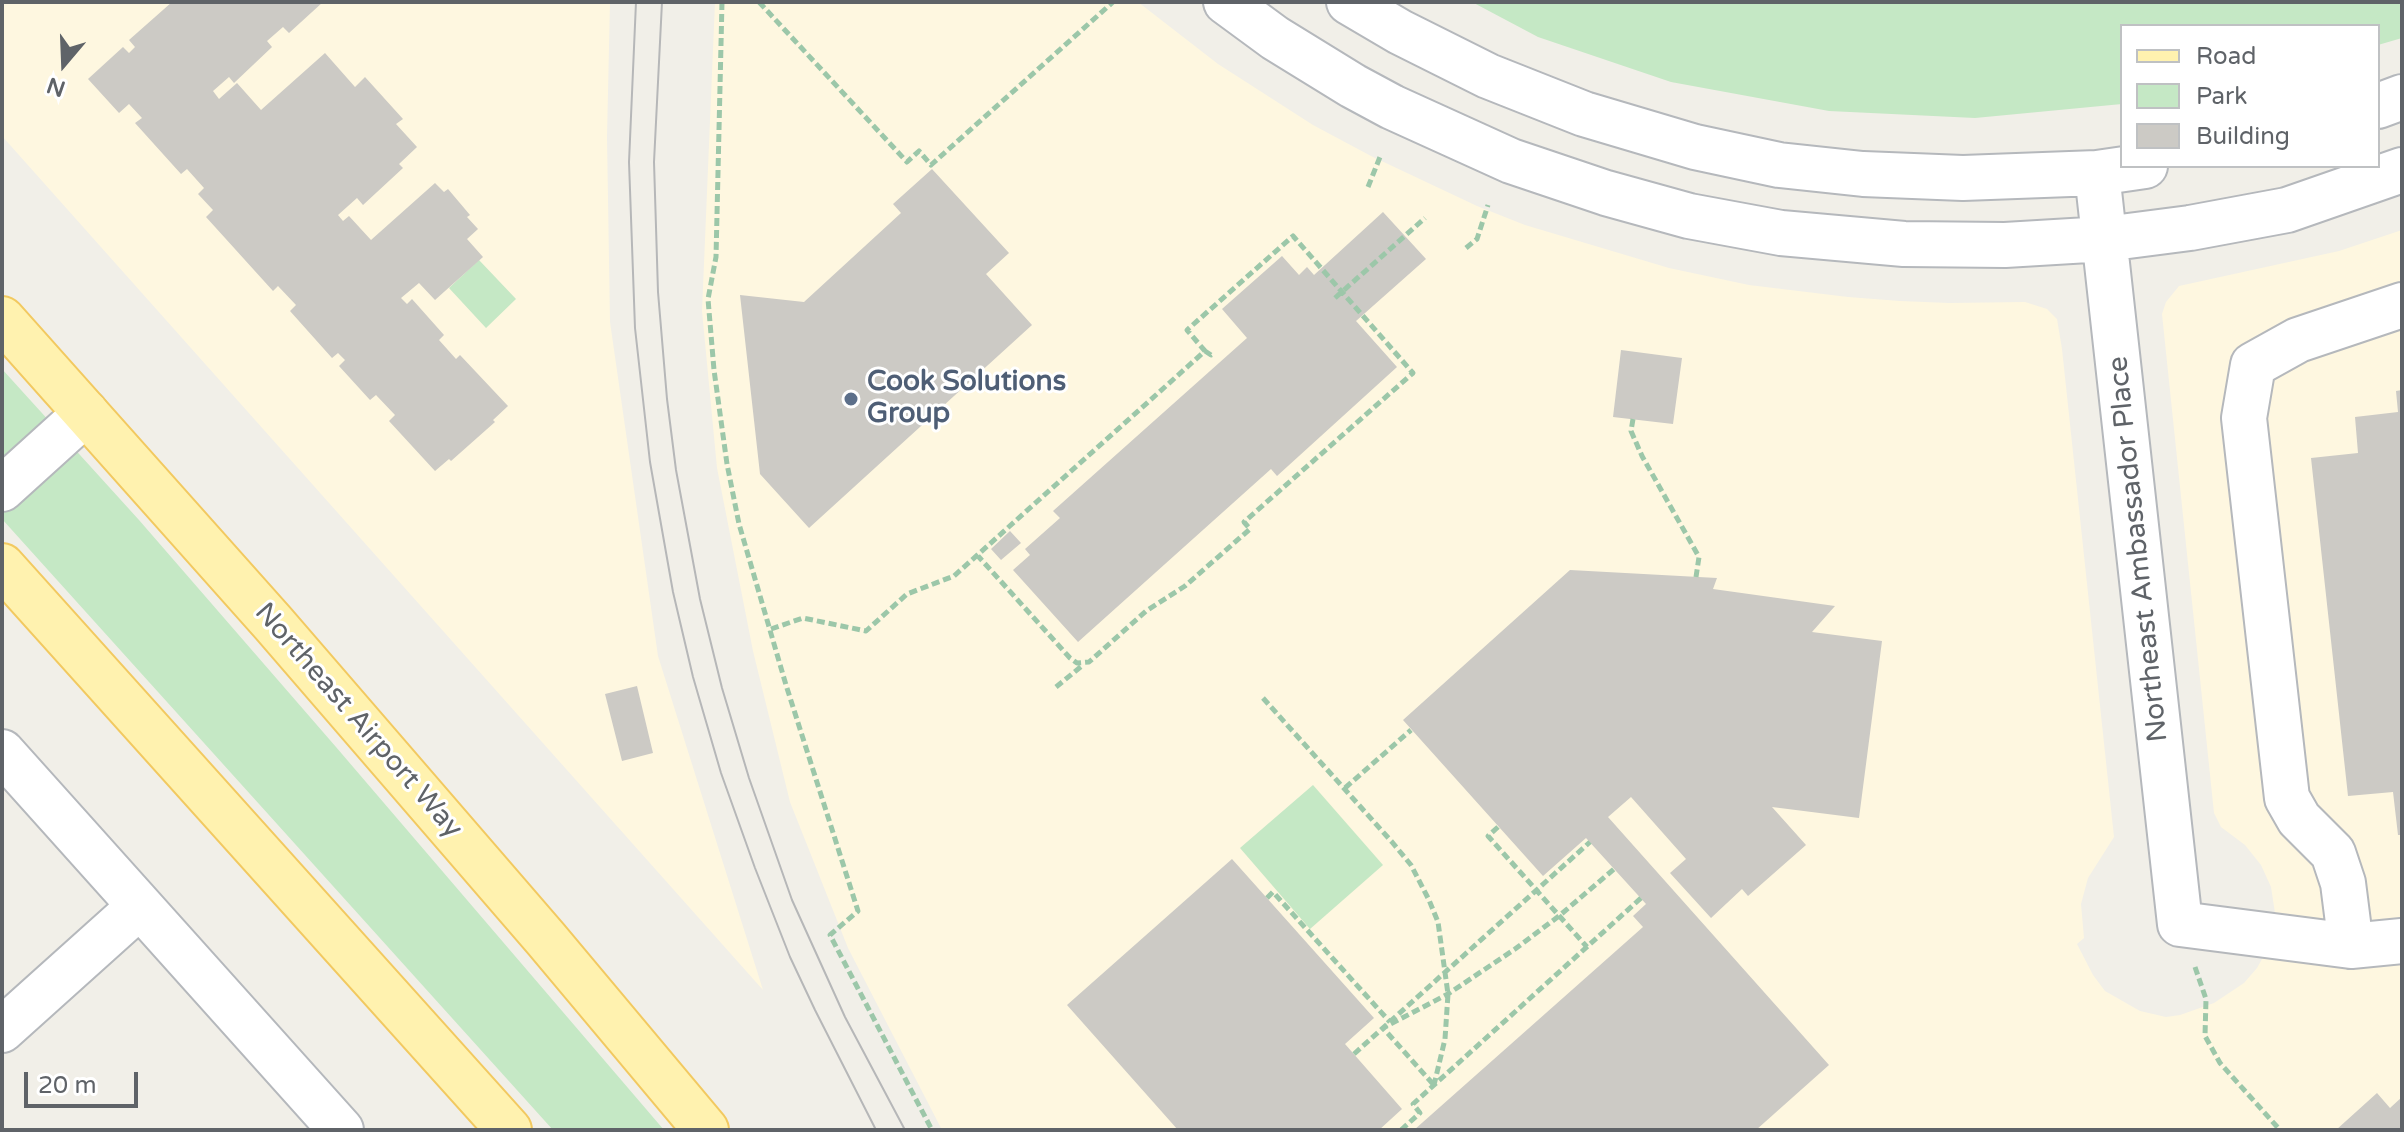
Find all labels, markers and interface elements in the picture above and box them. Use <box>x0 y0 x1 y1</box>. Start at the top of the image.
north arrow <box>24 24 104 104</box>
legend <box>2120 24 2380 168</box>
text: Road <box>2196 42 2256 71</box>
text: N <box>44 72 69 102</box>
text: Park <box>2196 82 2247 111</box>
text: Building <box>2196 122 2290 151</box>
street label: Northeast Ambassador Place <box>2102 354 2176 744</box>
place label: Cook Solutions Group <box>867 366 1066 432</box>
marker: Cook Solutions Group <box>842 390 860 408</box>
street label: Northeast Airport Way <box>247 597 469 845</box>
scale bar <box>28 1056 142 1106</box>
text: 20 m <box>38 1071 96 1100</box>

